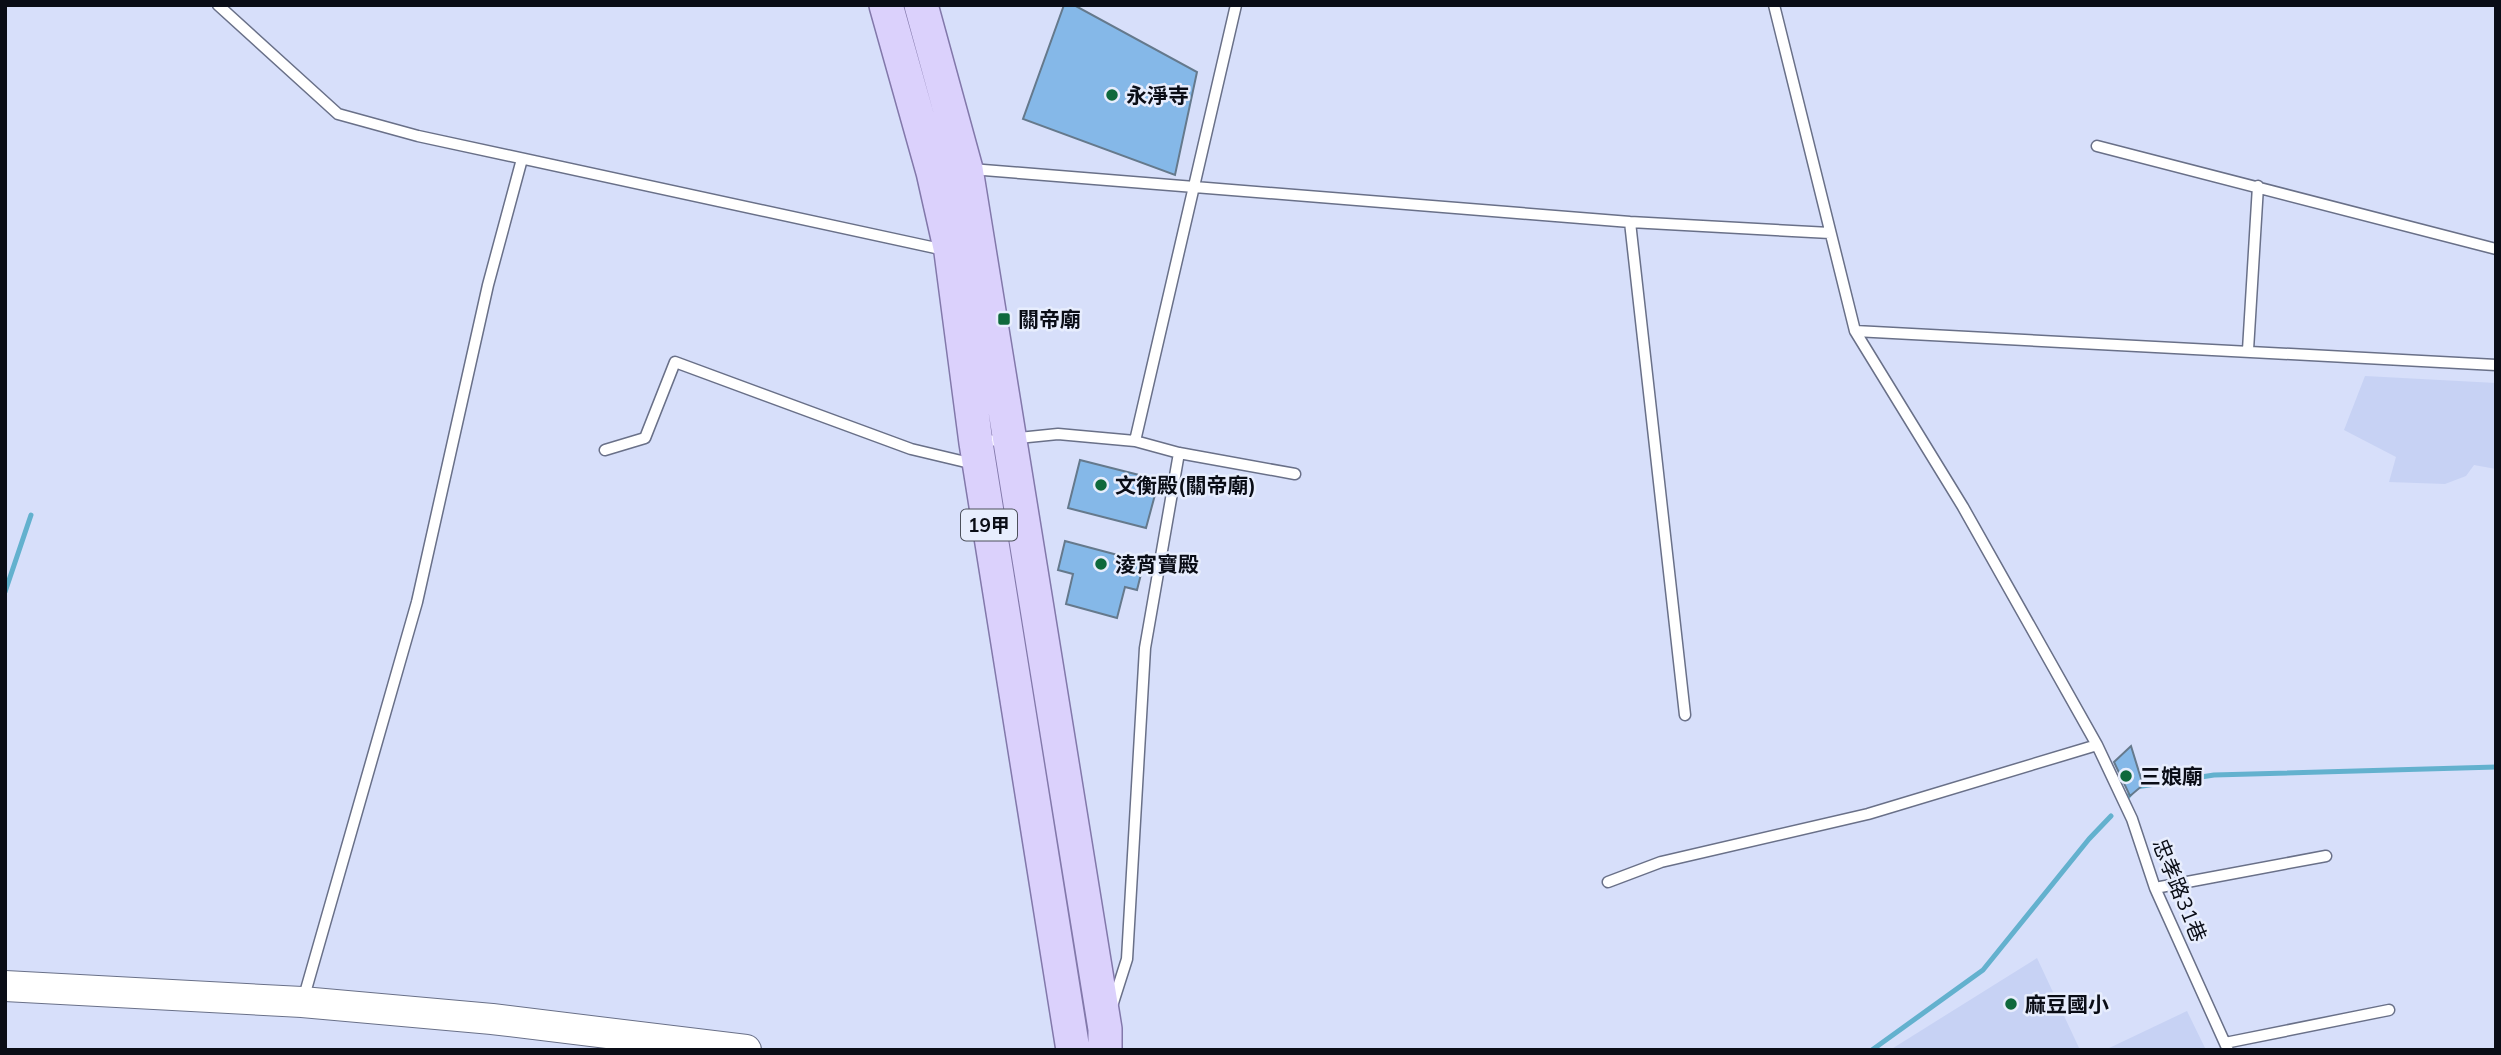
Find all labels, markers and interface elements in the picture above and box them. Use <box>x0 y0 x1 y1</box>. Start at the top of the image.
place label: 永淨寺 <box>1126 82 1189 108</box>
marker: 永淨寺 <box>1104 87 1120 103</box>
place label: 關帝廟 <box>1018 306 1081 332</box>
marker: 關帝廟 <box>996 311 1012 327</box>
place label: 文衡殿(關帝廟) <box>1115 472 1256 498</box>
marker: 文衡殿(關帝廟) <box>1093 477 1109 493</box>
road number: 19甲 <box>961 510 1017 540</box>
place label: 淩宵寶殿 <box>1115 551 1199 577</box>
marker: 淩宵寶殿 <box>1093 556 1109 572</box>
place label: 三娘廟 <box>2140 763 2203 789</box>
marker: 三娘廟 <box>2118 768 2134 784</box>
street label: 忠孝路31巷 <box>2147 835 2213 945</box>
place label: 麻豆國小 <box>2025 991 2109 1017</box>
marker: 麻豆國小 <box>2003 996 2019 1012</box>

